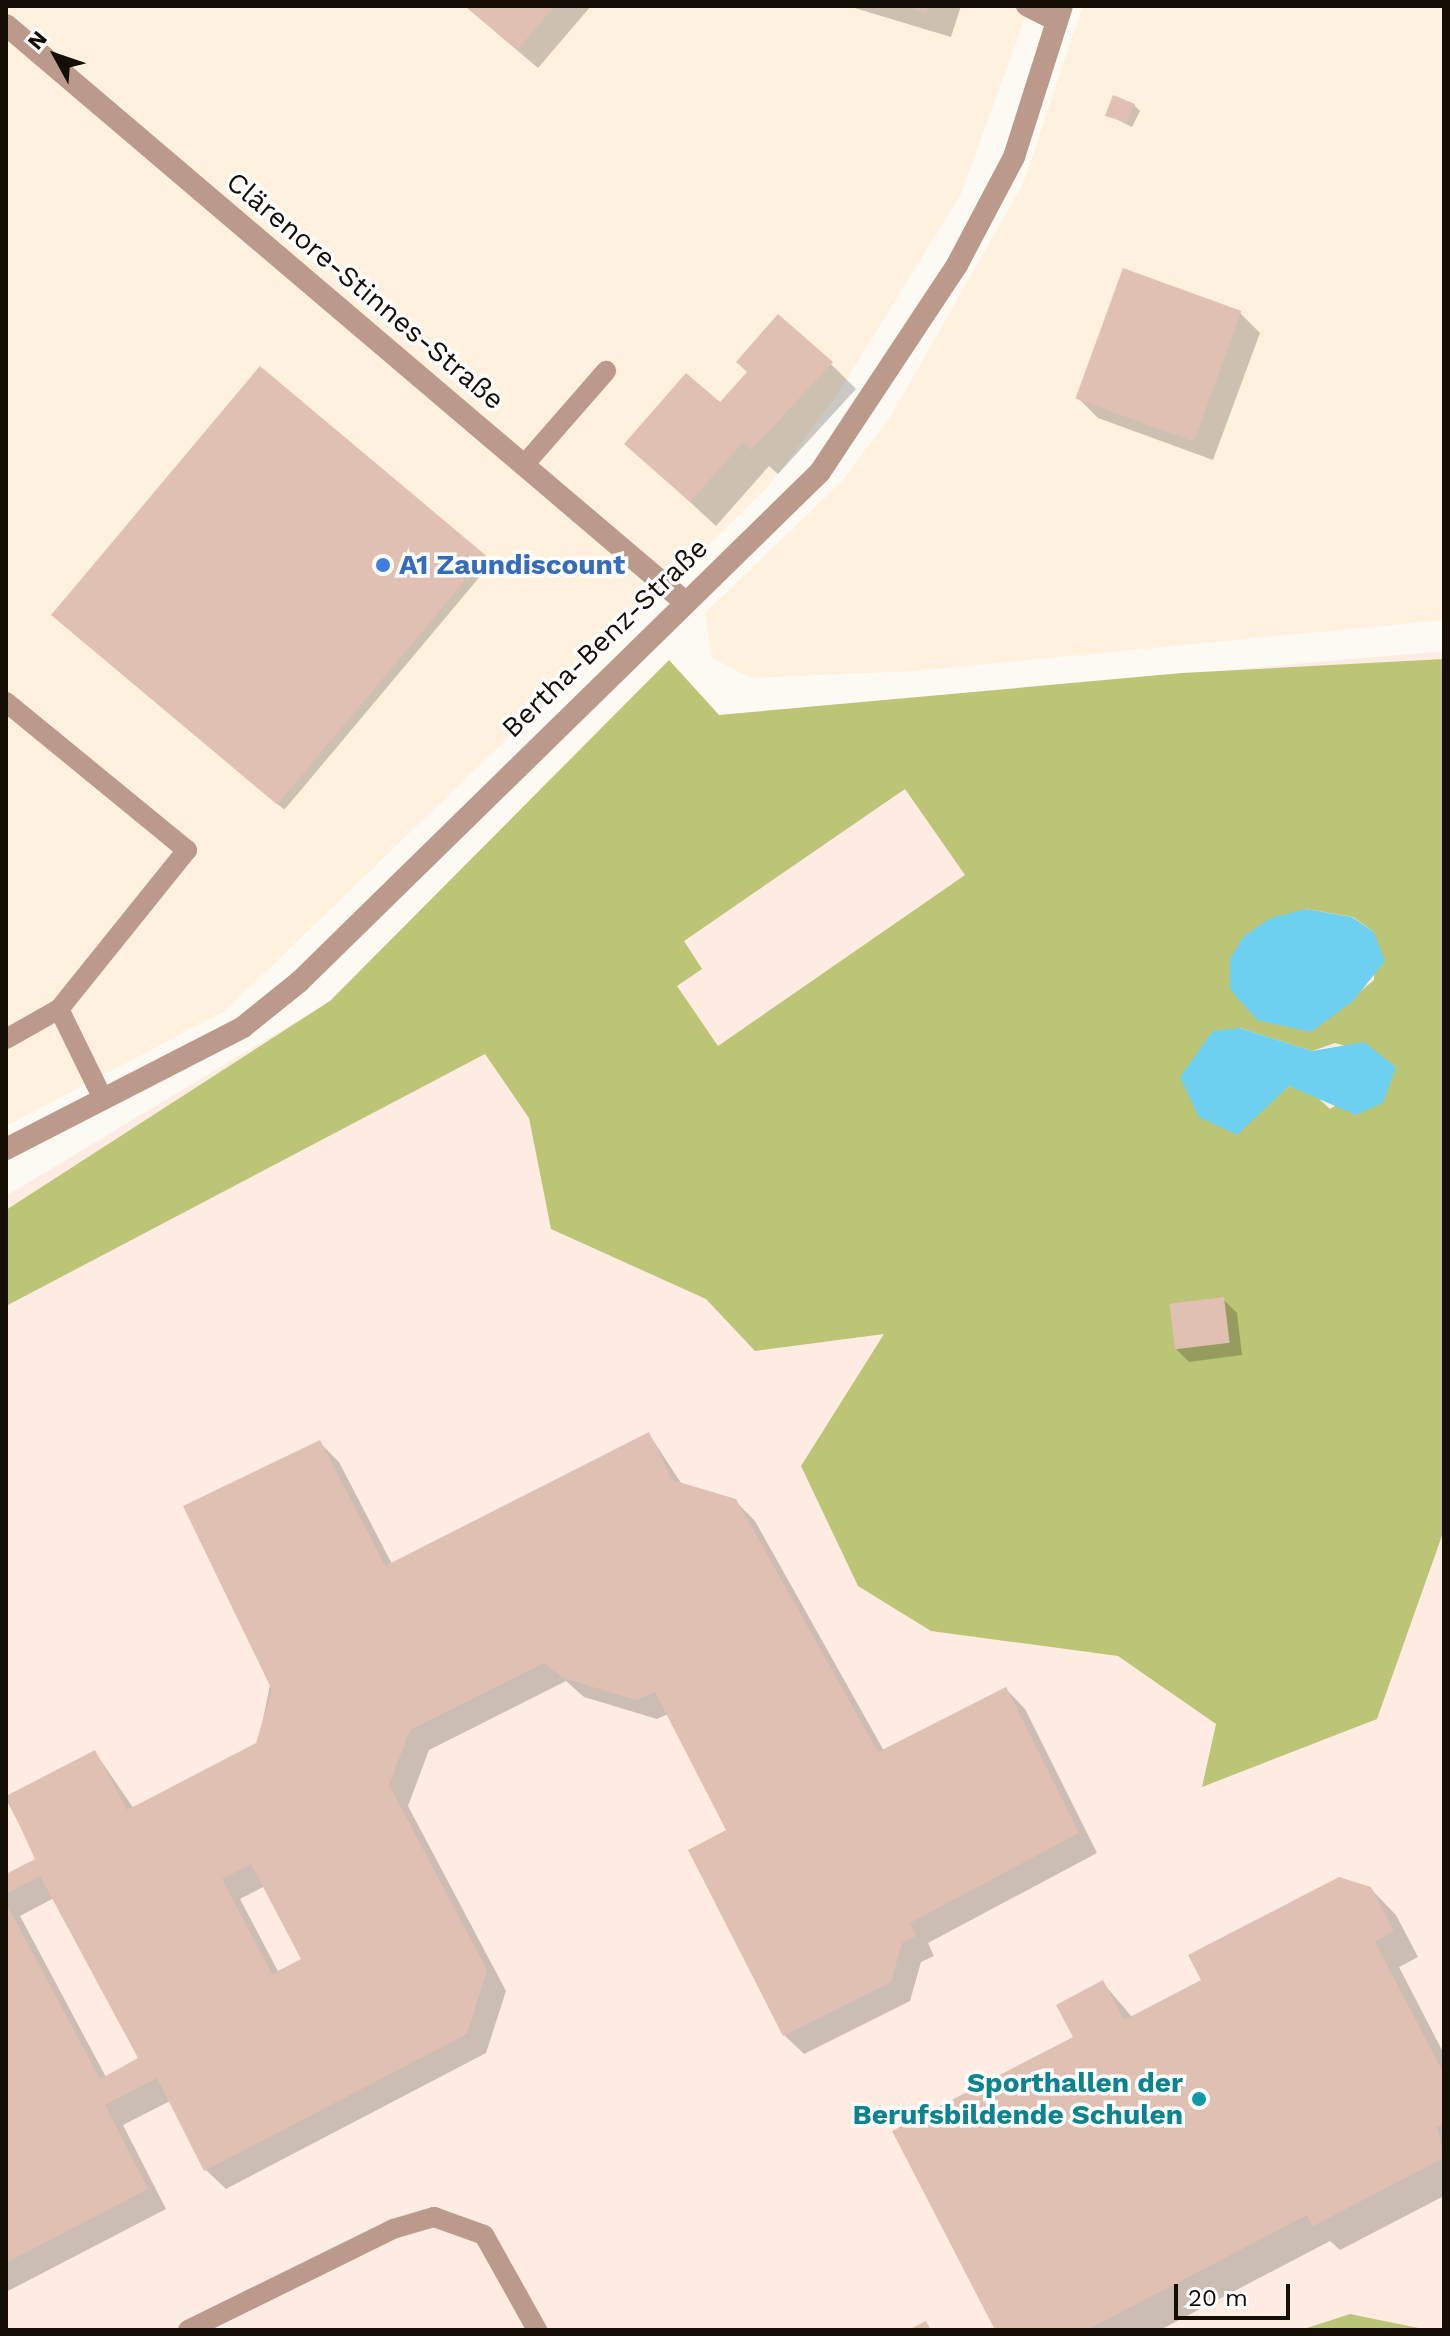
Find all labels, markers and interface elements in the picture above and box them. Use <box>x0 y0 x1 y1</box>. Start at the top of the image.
north arrow <box>16 16 96 96</box>
text: N <box>22 26 52 55</box>
street label: Clärenore-Stinnes-Straße <box>219 165 511 417</box>
street label: Bertha-Benz-Straße <box>495 531 715 745</box>
place label: A1 Zaundiscount <box>399 548 625 582</box>
marker: A1 Zaundiscount <box>374 556 392 574</box>
place label: Sporthallen der Berufsbildende Schulen <box>853 2066 1183 2132</box>
marker: Sporthallen der Berufsbildende Schulen <box>1190 2090 1208 2108</box>
scale bar <box>1178 2268 1294 2318</box>
text: 20 m <box>1188 2284 1248 2312</box>

